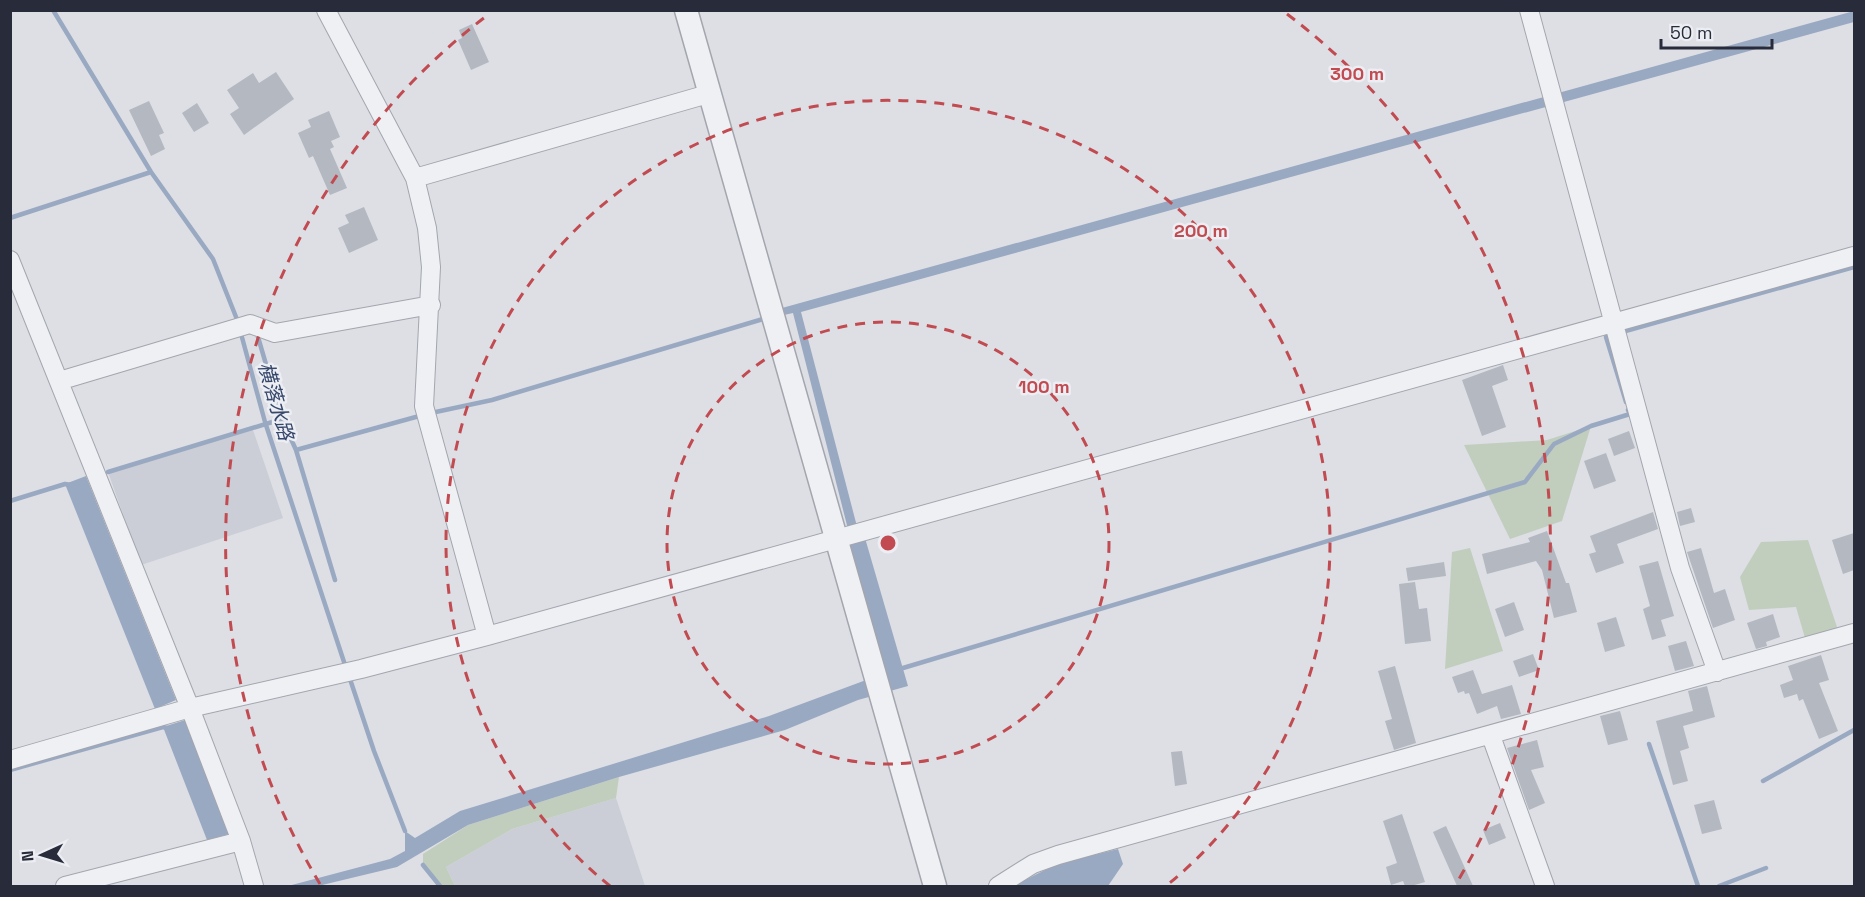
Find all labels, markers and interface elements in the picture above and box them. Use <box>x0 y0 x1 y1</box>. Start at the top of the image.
scale bar <box>1661 12 1772 50</box>
text: 50 m <box>1670 21 1712 44</box>
text: 300 m <box>1330 62 1384 85</box>
text: 200 m <box>1174 219 1228 242</box>
water label: 横落水路 <box>252 359 300 445</box>
text: 100 m <box>1018 375 1070 398</box>
centre of rings <box>878 533 898 553</box>
north arrow <box>12 825 72 885</box>
text: N <box>17 850 38 862</box>

